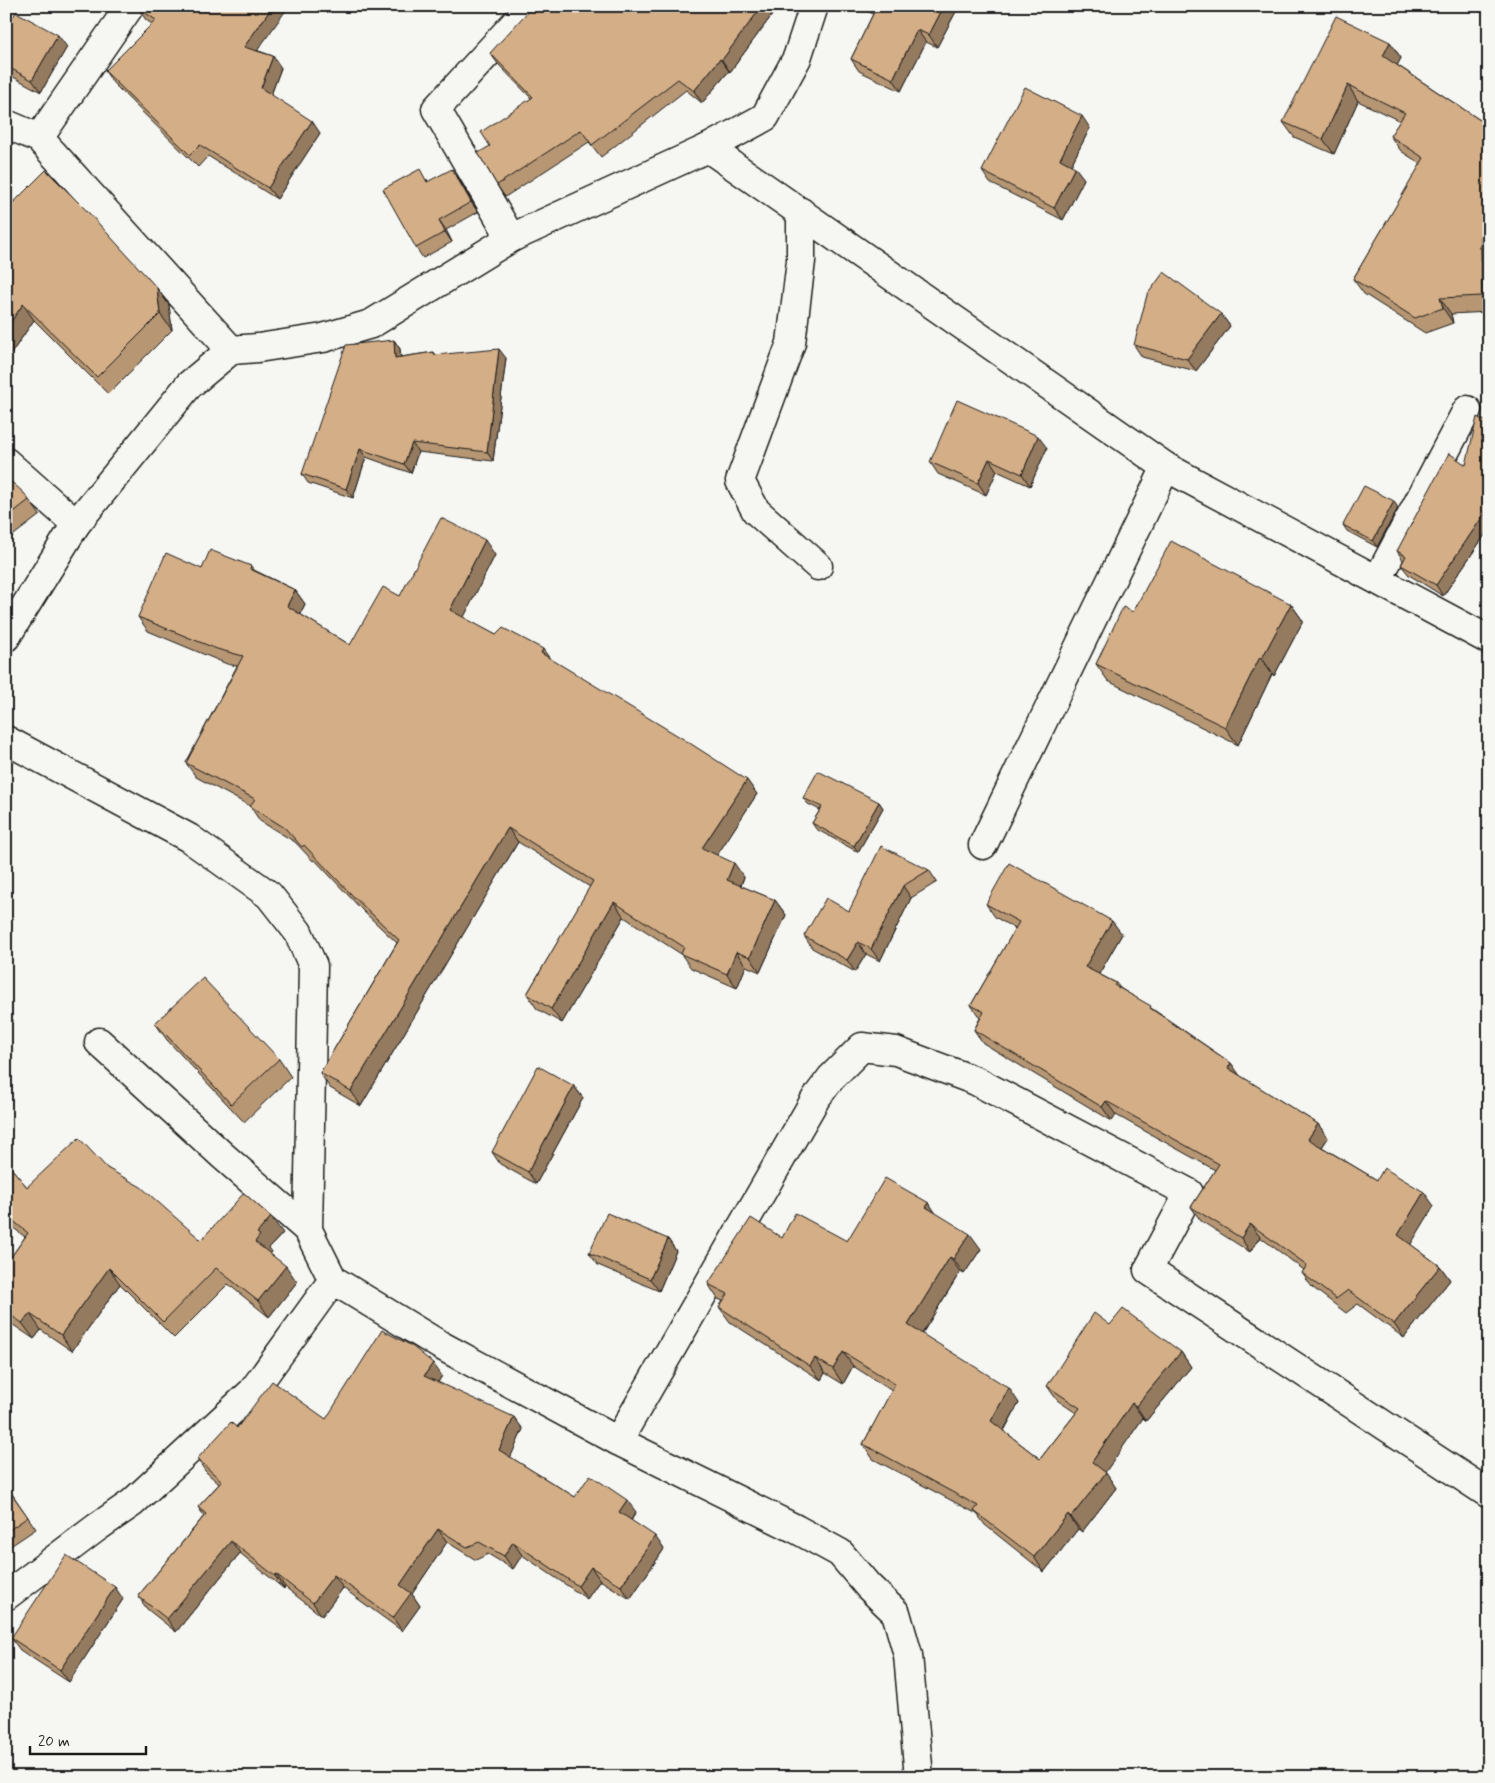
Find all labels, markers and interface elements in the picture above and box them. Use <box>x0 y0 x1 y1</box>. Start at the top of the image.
scale bar <box>30 1723 146 1755</box>
text: 20 m <box>38 1732 70 1752</box>

